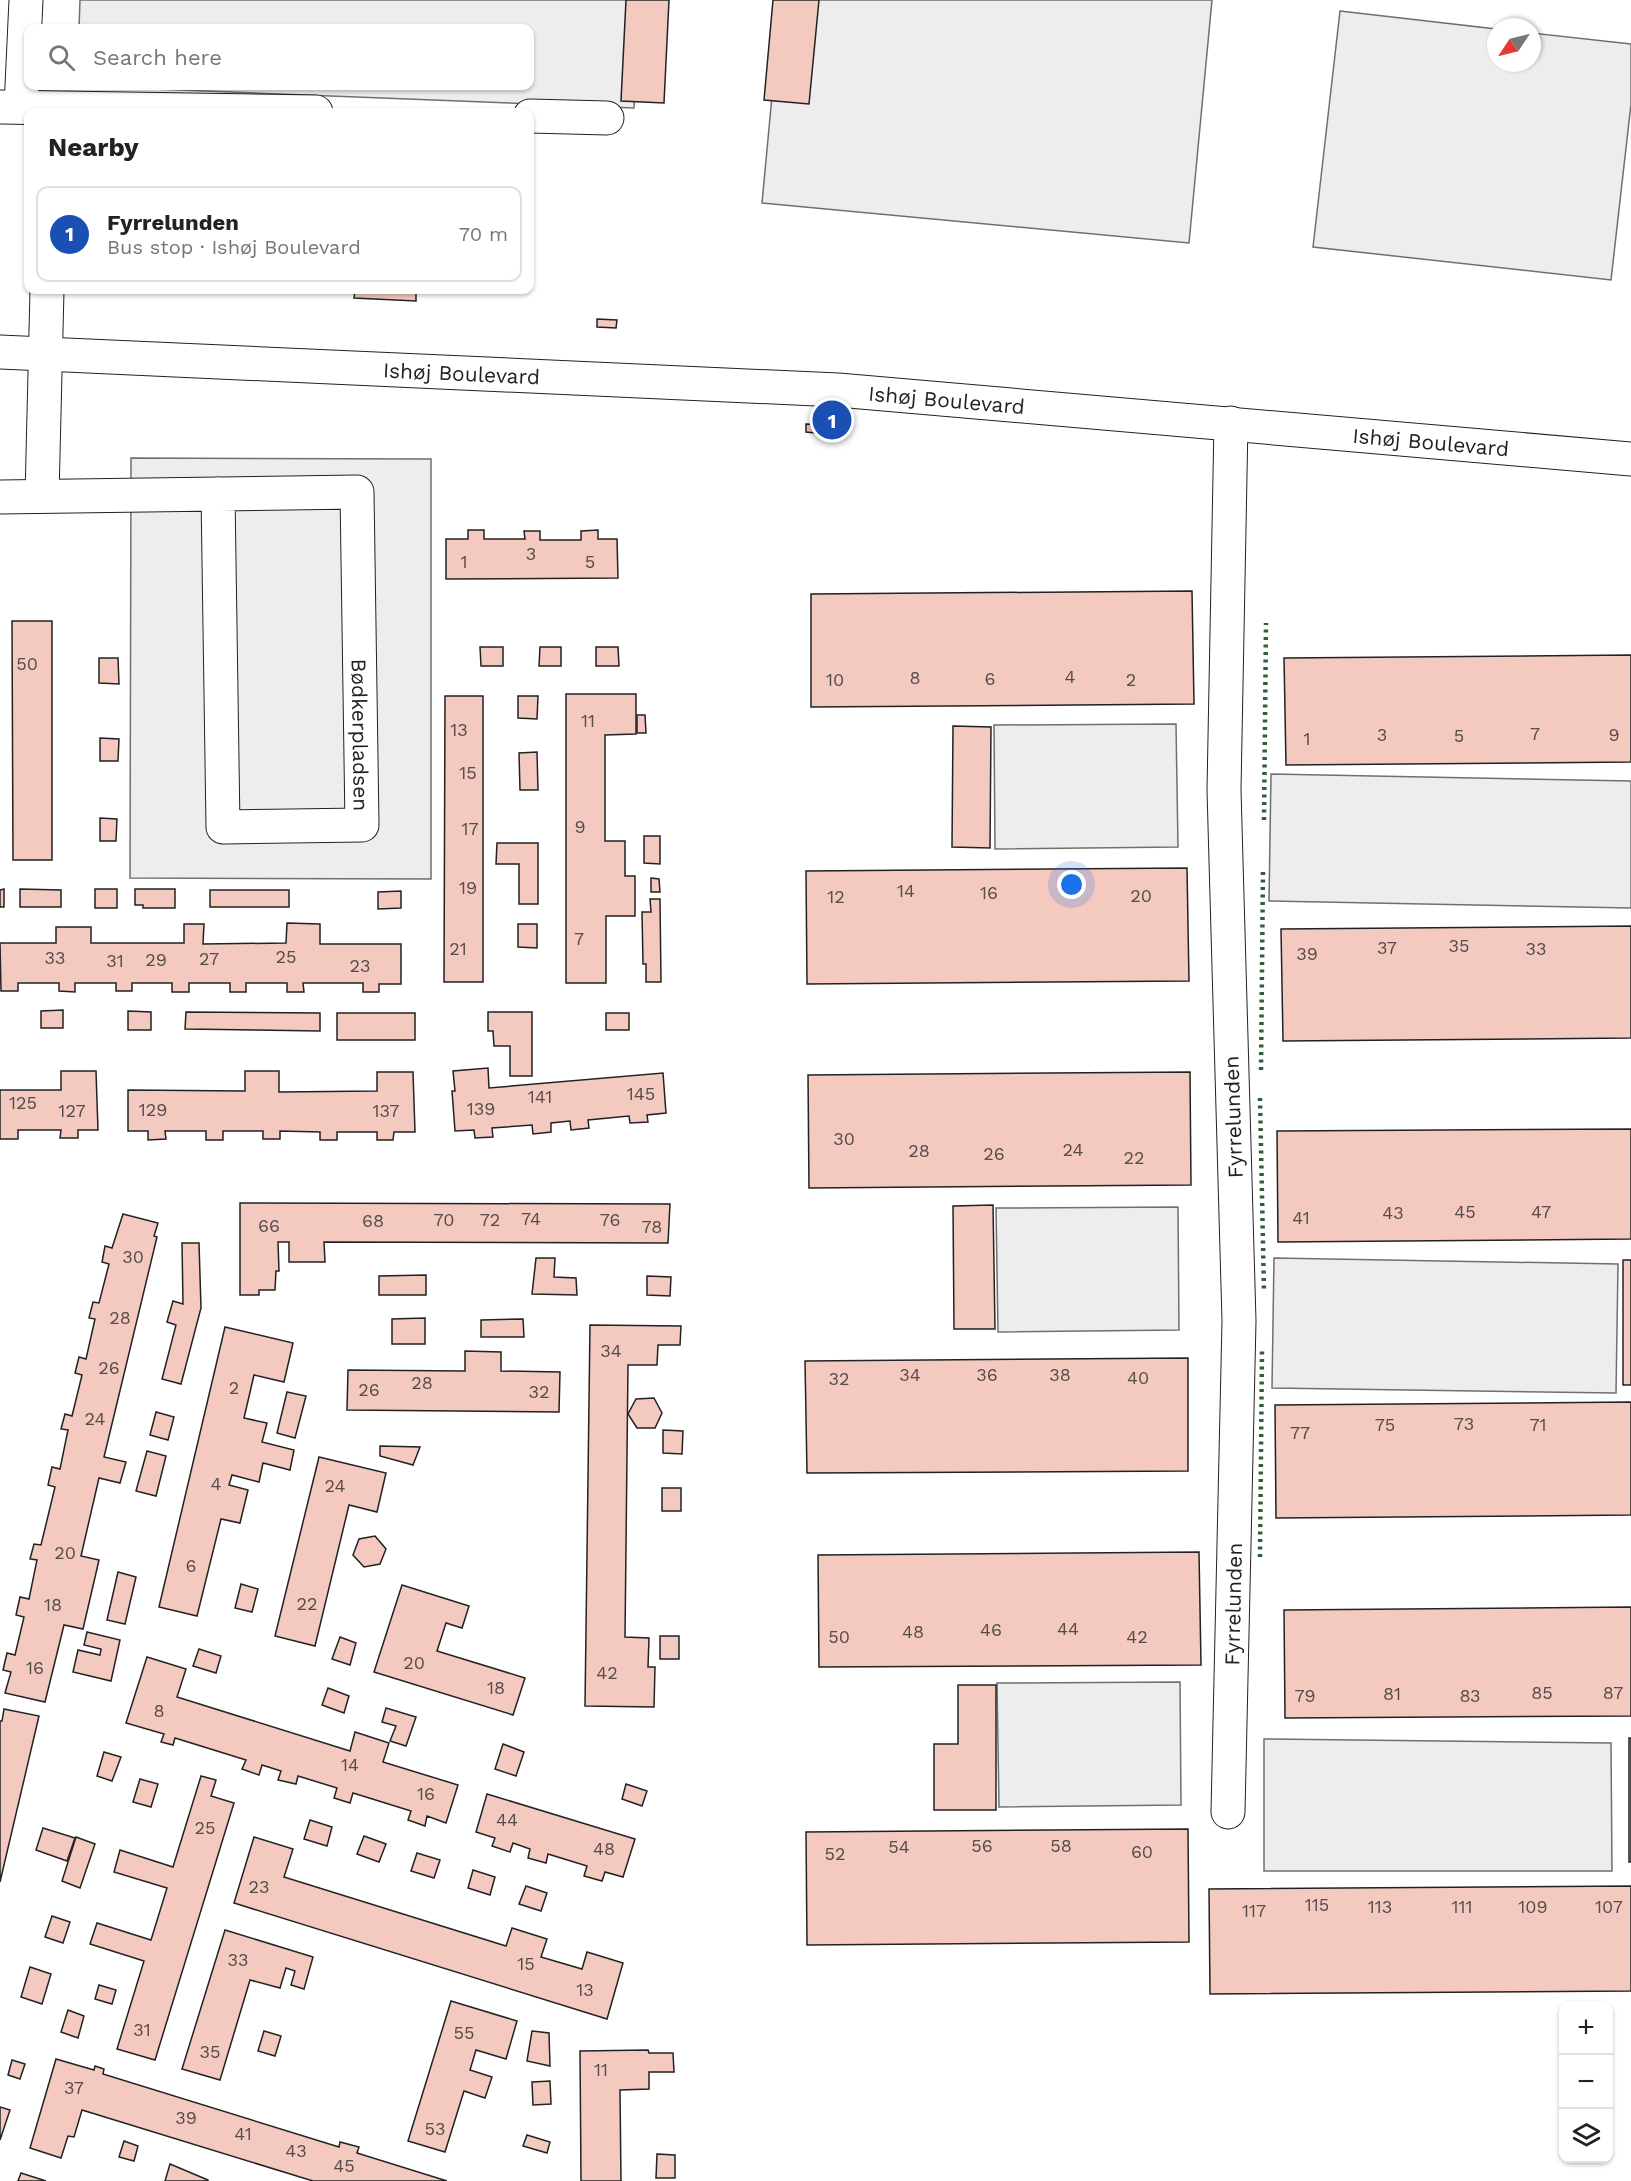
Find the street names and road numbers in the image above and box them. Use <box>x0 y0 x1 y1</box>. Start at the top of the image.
street label: Ishøj Boulevard <box>383 357 541 389</box>
street label: Ishøj Boulevard <box>867 380 1026 419</box>
street label: Ishøj Boulevard <box>1352 422 1510 461</box>
street label: Bødkerpladsen <box>347 658 374 811</box>
street label: Fyrrelunden <box>1218 1055 1248 1179</box>
street label: Fyrrelunden <box>1219 1542 1247 1666</box>

